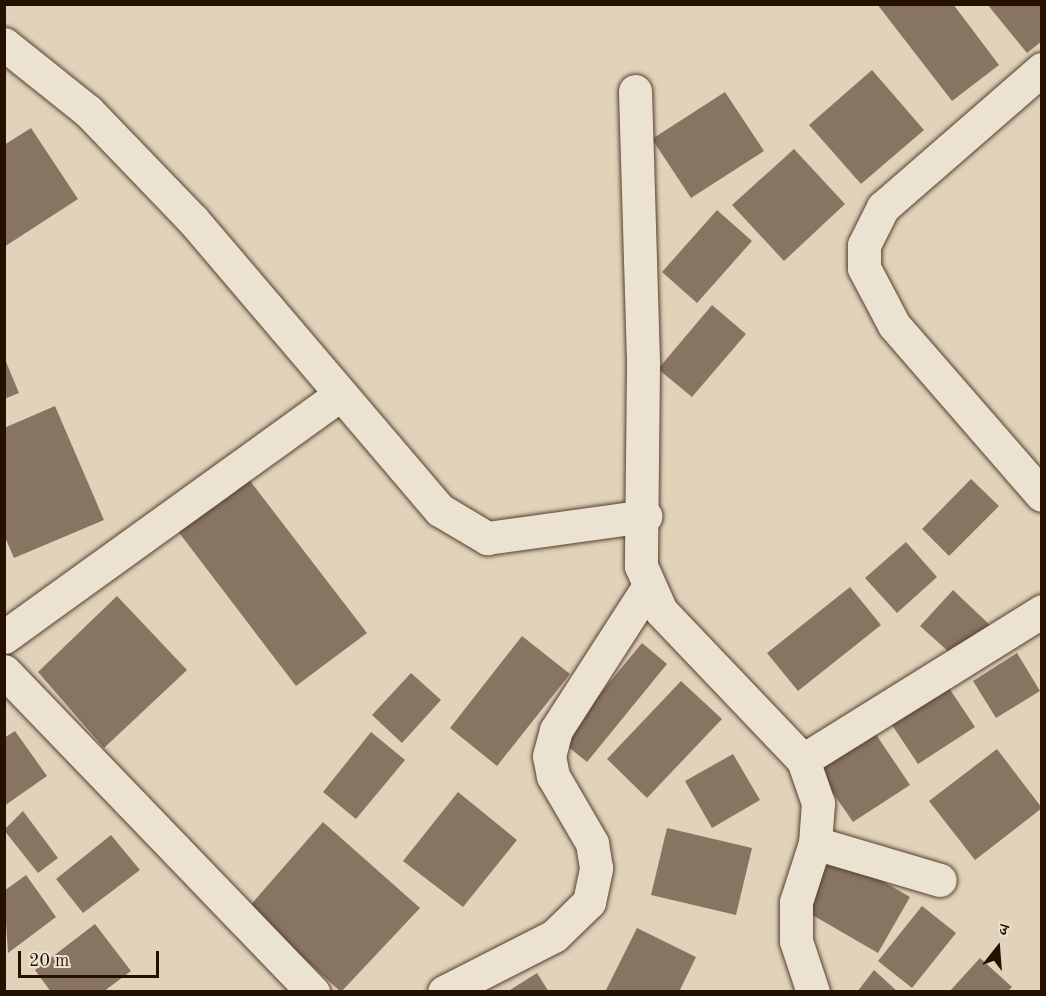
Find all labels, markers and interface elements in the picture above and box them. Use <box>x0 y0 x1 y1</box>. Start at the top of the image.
north arrow <box>968 918 1028 978</box>
text: उ <box>997 922 1010 940</box>
scale bar <box>21 939 162 977</box>
text: 20 m <box>29 952 69 970</box>

